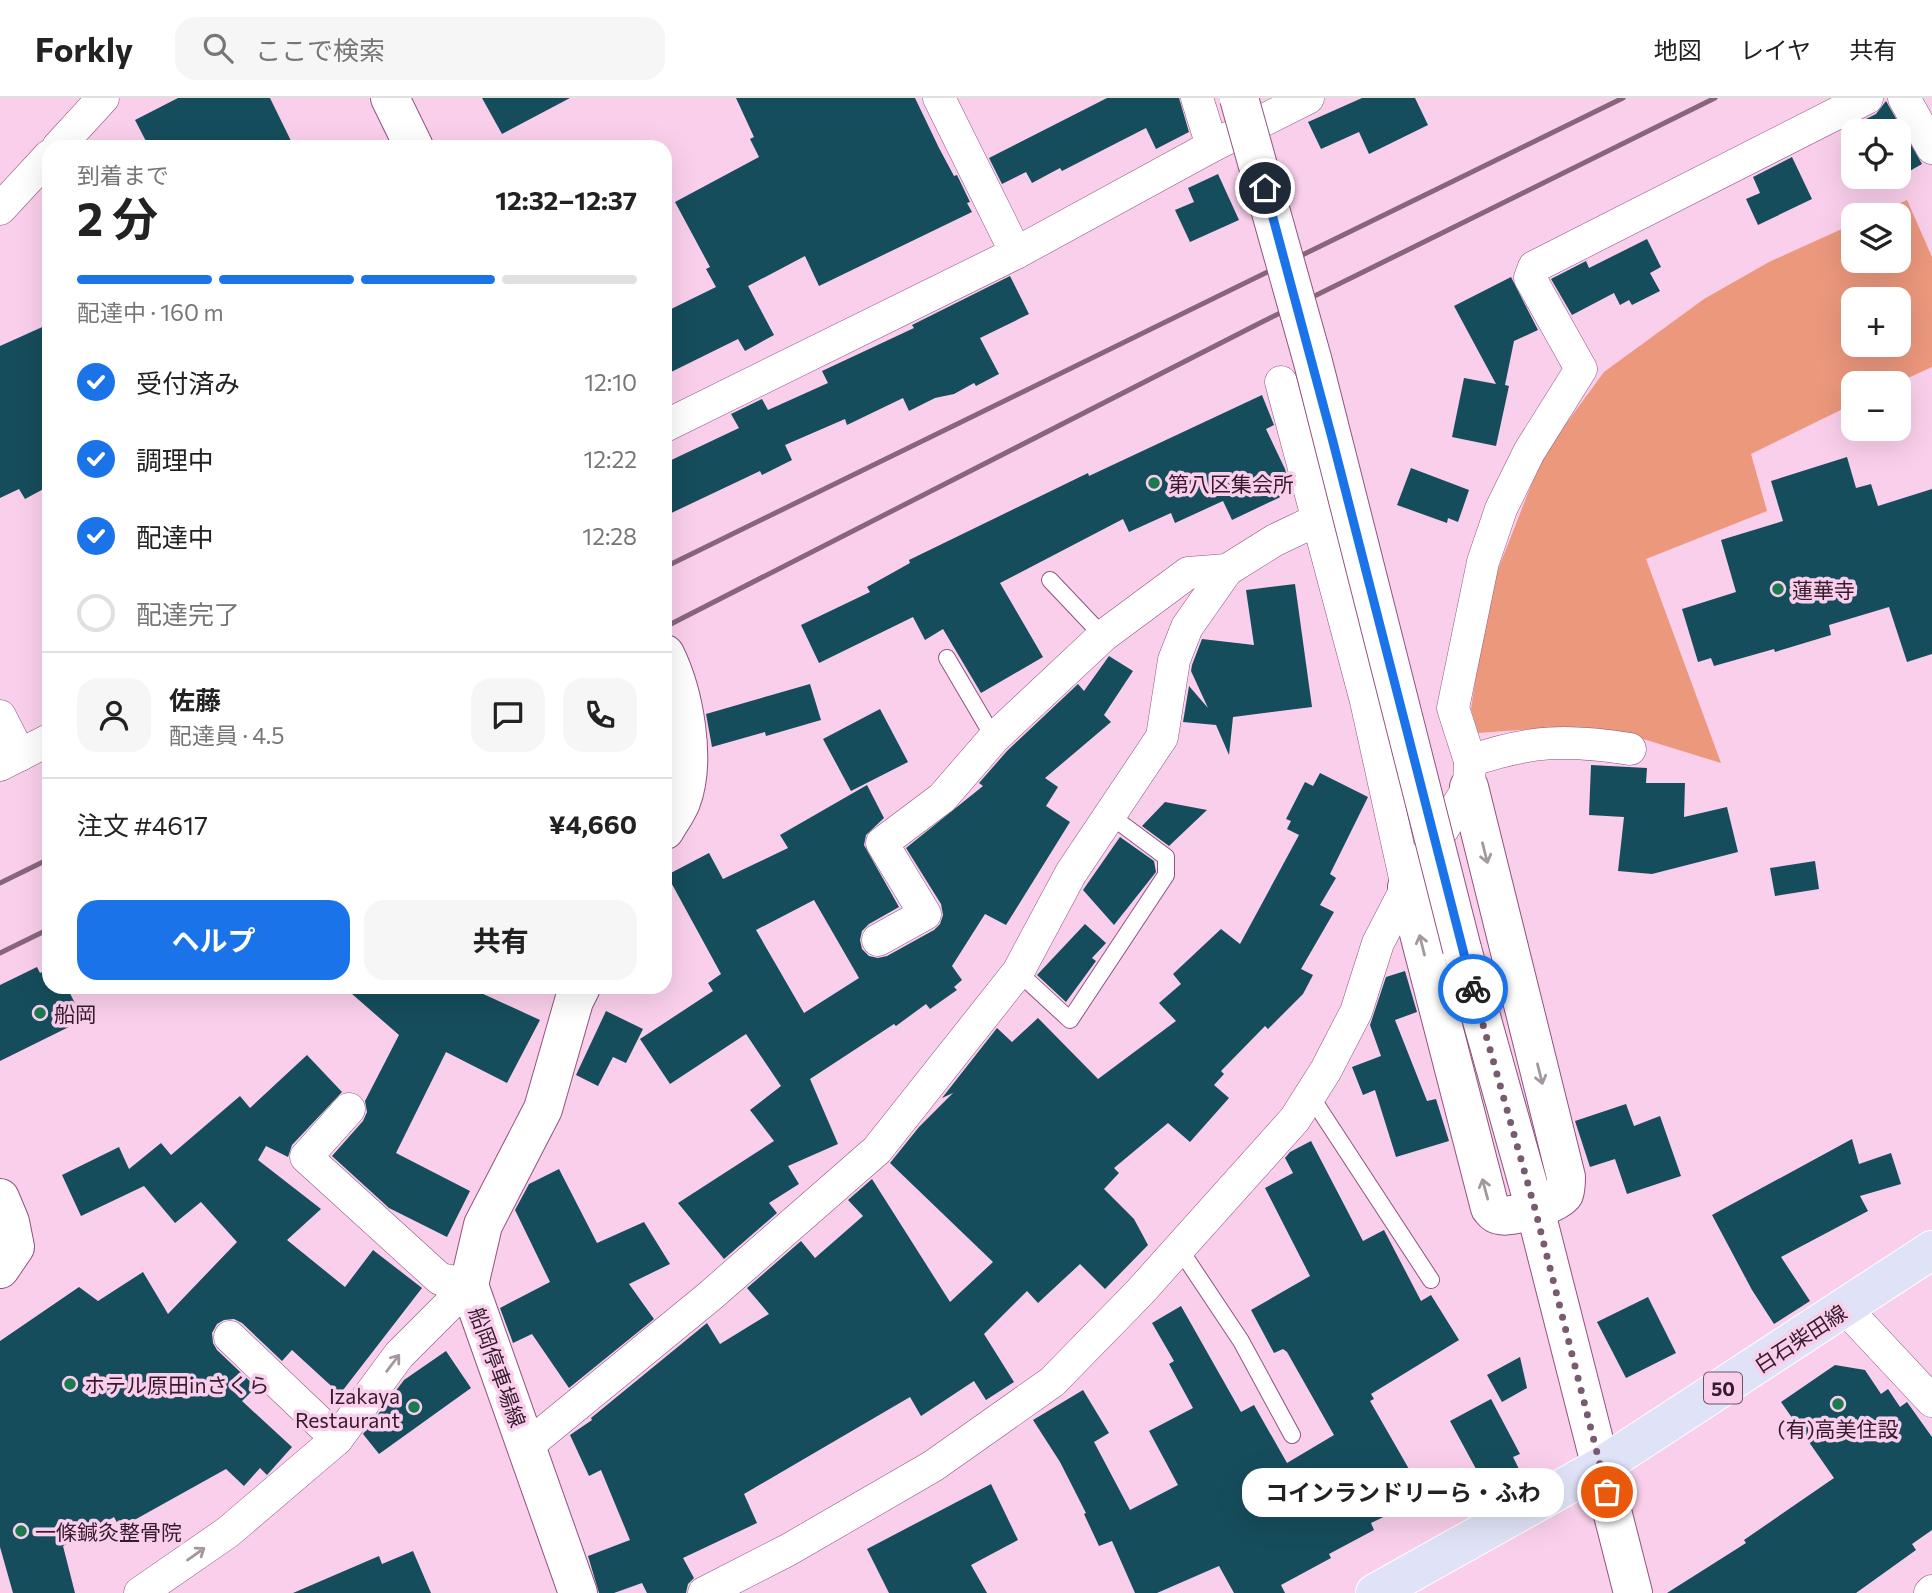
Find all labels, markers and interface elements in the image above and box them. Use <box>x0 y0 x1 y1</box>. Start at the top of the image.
search box <box>175 17 665 80</box>
text: Forkly <box>35 28 133 69</box>
icon: search <box>199 29 237 67</box>
text: ここで検索 <box>255 34 385 65</box>
text: 地図 <box>1654 35 1702 64</box>
text: レイヤ <box>1740 35 1811 64</box>
text: 共有 <box>1849 35 1897 64</box>
map controls <box>1841 119 1911 441</box>
button: locate <box>1841 119 1911 189</box>
pin <box>1235 158 1295 218</box>
text: 到着まで <box>77 161 169 189</box>
icon: home <box>1246 169 1284 207</box>
text: 12:32–12:37 <box>495 184 637 215</box>
text: 2 分 <box>77 189 158 245</box>
button: layers <box>1841 203 1911 273</box>
button: + <box>1841 287 1911 357</box>
text: 配達中 · 160 m <box>77 298 224 326</box>
icon: check <box>77 363 115 401</box>
text: 受付済み <box>136 367 240 398</box>
text: 12:10 <box>584 368 637 396</box>
button: − <box>1841 371 1911 441</box>
icon: check <box>77 440 115 478</box>
text: 調理中 <box>136 444 214 475</box>
text: 12:22 <box>583 445 637 473</box>
place label: 第八区集会所 <box>1168 471 1294 496</box>
marker: 第八区集会所 <box>1146 475 1162 491</box>
icon: check <box>77 517 115 555</box>
text: 配達中 <box>136 521 214 552</box>
text: 12:28 <box>582 522 637 550</box>
place label: 蓮華寺 <box>1792 577 1855 602</box>
marker: 蓮華寺 <box>1770 581 1786 597</box>
text: 配達完了 <box>136 598 240 629</box>
button: person <box>77 678 151 752</box>
button: chat <box>471 678 545 752</box>
button: phone <box>563 678 637 752</box>
text: 佐藤 <box>169 684 221 715</box>
text: 配達員 · 4.5 <box>169 721 285 749</box>
text: ¥4,660 <box>549 808 637 839</box>
text: 注文 #4617 <box>77 809 208 840</box>
one-way arrow <box>1479 841 1492 864</box>
button: ヘルプ <box>77 900 350 980</box>
button: 共有 <box>364 900 637 980</box>
one-way arrow <box>1415 934 1428 957</box>
courier <box>1438 954 1508 1024</box>
icon: bike <box>1454 970 1492 1008</box>
place label: 船岡 <box>54 1001 96 1026</box>
marker: 船岡 <box>32 1005 48 1021</box>
one-way arrow <box>1534 1062 1547 1085</box>
one-way arrow <box>1478 1178 1491 1201</box>
street label: 白石柴田線 <box>1749 1299 1851 1377</box>
street label: 船岡停車場線 <box>465 1304 531 1430</box>
one-way arrow <box>386 1354 400 1373</box>
place label: ホテル原田inさくら <box>84 1372 269 1397</box>
road number: 50 <box>1704 1372 1742 1404</box>
marker: ホテル原田inさくら <box>62 1376 78 1392</box>
place label: Izakaya Restaurant <box>295 1383 400 1432</box>
marker: (有)高美住設 <box>1830 1396 1846 1412</box>
marker: Izakaya Restaurant <box>406 1399 422 1415</box>
place label: (有)高美住設 <box>1777 1416 1899 1441</box>
pin <box>1577 1462 1637 1522</box>
callout: コインランドリーら・ふわ <box>1243 1468 1565 1516</box>
icon: bag <box>1588 1473 1626 1511</box>
text: コインランドリーら・ふわ <box>1265 1478 1541 1506</box>
place label: 一條鍼灸整骨院 <box>35 1519 182 1544</box>
marker: 一條鍼灸整骨院 <box>13 1523 29 1539</box>
one-way arrow <box>186 1547 205 1561</box>

